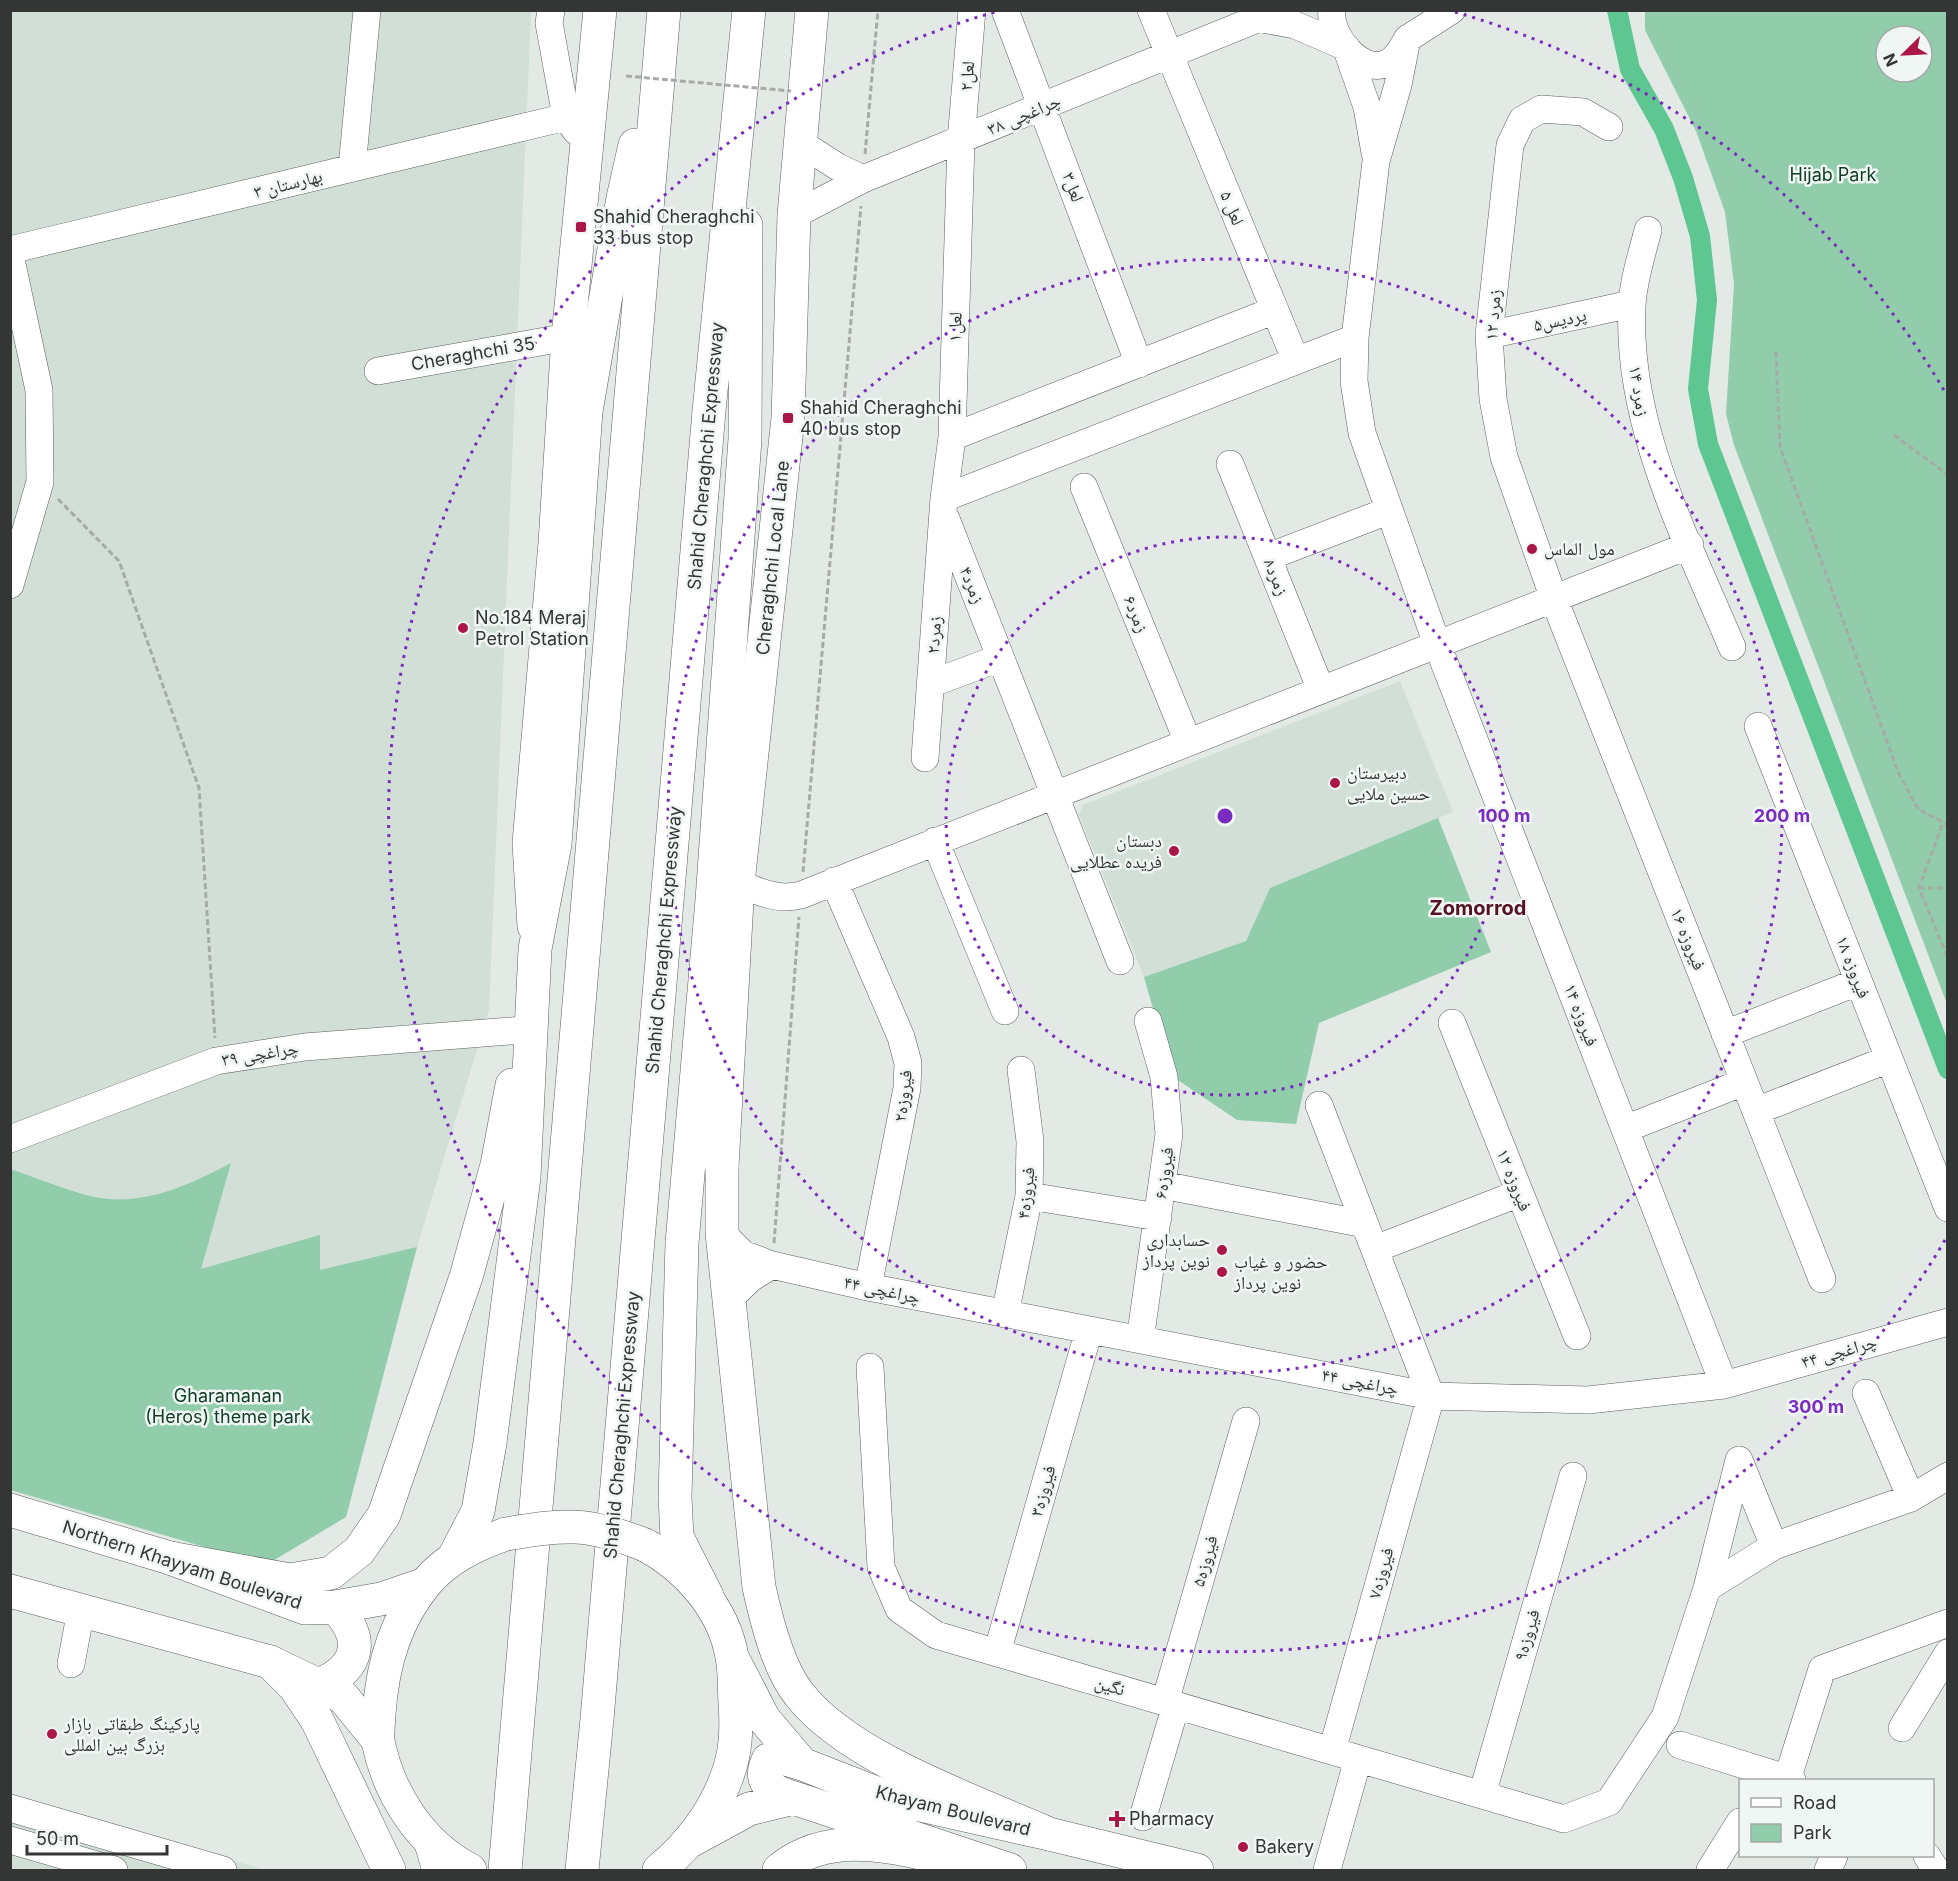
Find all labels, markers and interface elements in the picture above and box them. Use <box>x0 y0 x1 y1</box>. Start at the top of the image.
north arrow <box>1874 24 1934 84</box>
text: N <box>1879 50 1902 70</box>
street label: لعل۲ <box>955 60 979 92</box>
street label: چراغچی ۳۸ <box>984 90 1064 140</box>
park label: Hijab Park <box>1790 164 1877 185</box>
street label: بهارستان ۳ <box>251 165 325 203</box>
street label: لعل۳ <box>1058 169 1088 205</box>
street label: لعل ۵ <box>1215 188 1249 228</box>
place label: Shahid Cheraghchi 33 bus stop <box>593 206 755 248</box>
marker: Shahid Cheraghchi 33 bus stop <box>574 220 588 234</box>
street label: زمرد ۱۲ <box>1480 289 1505 341</box>
street label: پردیس۵ <box>1532 304 1588 336</box>
street label: لعل۱ <box>943 312 967 342</box>
street label: Shahid Cheraghchi Expressway <box>683 321 728 591</box>
street label: Cheraghchi 35 <box>409 332 536 375</box>
street label: زمرد ۱۴ <box>1625 364 1654 418</box>
place label: Shahid Cheraghchi 40 bus stop <box>800 397 962 439</box>
marker: Shahid Cheraghchi 40 bus stop <box>781 411 795 425</box>
street label: Cheraghchi Local Lane <box>752 460 793 656</box>
place label: مول الماس <box>1544 538 1615 560</box>
marker: مول الماس <box>1525 542 1539 556</box>
street label: زمرد۸ <box>1260 555 1293 598</box>
street label: زمرد۴ <box>956 563 989 606</box>
street label: زمرد۶ <box>1120 592 1153 635</box>
place label: No.184 Meraj Petrol Station <box>475 607 589 649</box>
street label: زمرد۲ <box>922 615 945 655</box>
marker: No.184 Meraj Petrol Station <box>456 621 470 635</box>
place label: دبیرستان حسین ملایی <box>1347 762 1430 805</box>
marker: دبیرستان حسین ملایی <box>1328 776 1342 790</box>
street label: Shahid Cheraghchi Expressway <box>641 805 686 1075</box>
text: 100 m <box>1478 805 1530 826</box>
text: 200 m <box>1754 805 1810 826</box>
centre of rings <box>1215 806 1235 826</box>
place label: دبستان فریده عطلایی <box>1070 830 1162 873</box>
marker: دبستان فریده عطلایی <box>1167 844 1181 858</box>
district label: Zomorrod <box>1430 896 1526 920</box>
street label: فیروزه ۱۶ <box>1666 905 1710 973</box>
street label: فیروزه ۱۸ <box>1832 933 1875 1001</box>
street label: فیروزه ۱۴ <box>1560 981 1603 1049</box>
street label: چراغچی ۳۹ <box>220 1037 300 1071</box>
street label: فیروزه۲ <box>889 1069 916 1123</box>
street label: فیروزه۶ <box>1149 1146 1178 1200</box>
street label: فیروزه ۱۲ <box>1492 1146 1536 1214</box>
street label: فیروزه۴ <box>1012 1166 1039 1220</box>
place label: حسابداری نوین پرداز <box>1142 1229 1210 1272</box>
marker: حسابداری نوین پرداز <box>1215 1243 1229 1257</box>
place label: حضور و غیاب نوین پرداز <box>1233 1251 1327 1294</box>
marker: حضور و غیاب نوین پرداز <box>1215 1265 1229 1279</box>
street label: چراغچی ۴۴ <box>842 1271 922 1309</box>
street label: Shahid Cheraghchi Expressway <box>599 1290 644 1560</box>
street label: چراغچی ۴۴ <box>1799 1331 1879 1373</box>
street label: چراغچی ۴۴ <box>1320 1364 1400 1400</box>
park label: Gharamanan (Heros) theme park <box>145 1385 311 1427</box>
text: 300 m <box>1788 1396 1844 1417</box>
street label: فیروزه۳ <box>1025 1463 1060 1519</box>
street label: Northern Khayyam Boulevard <box>60 1516 304 1613</box>
street label: فیروزه۵ <box>1187 1533 1222 1589</box>
street label: فیروزه۷ <box>1363 1545 1398 1601</box>
street label: فیروزه۹ <box>1509 1607 1544 1663</box>
street label: نگین <box>1092 1671 1128 1701</box>
place label: پارکینگ طبقاتی بازار بزرگ بین المللی <box>63 1713 200 1756</box>
marker: پارکینگ طبقاتی بازار بزرگ بین المللی <box>45 1727 59 1741</box>
legend <box>1739 1779 1934 1857</box>
street label: Khayam Boulevard <box>873 1781 1033 1840</box>
text: Road <box>1793 1792 1836 1813</box>
place label: Pharmacy <box>1129 1808 1214 1829</box>
marker: Pharmacy <box>1110 1812 1124 1826</box>
scale bar <box>27 1818 166 1856</box>
text: Park <box>1793 1822 1832 1843</box>
text: 50 m <box>36 1828 79 1849</box>
place label: Bakery <box>1255 1836 1314 1857</box>
marker: Bakery <box>1236 1840 1250 1854</box>

